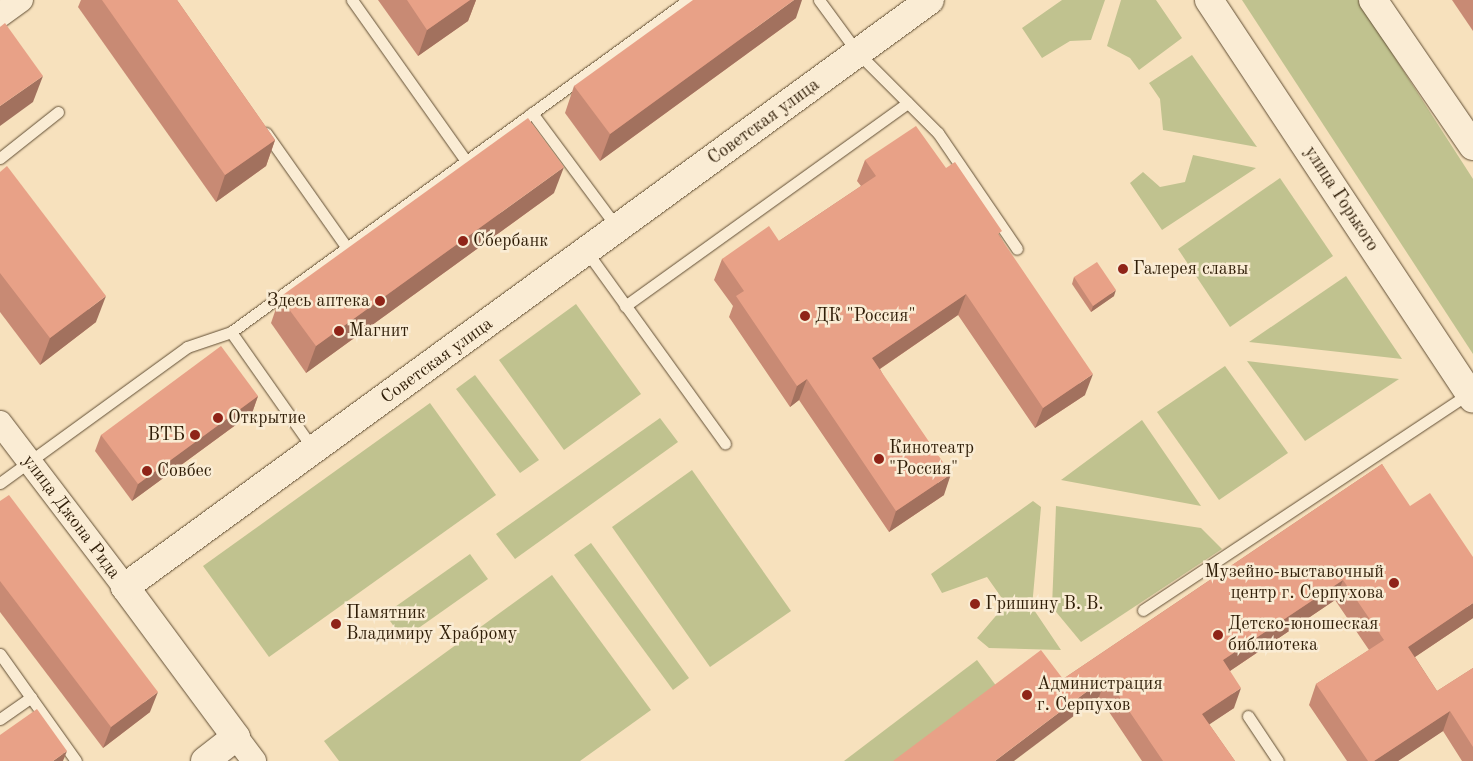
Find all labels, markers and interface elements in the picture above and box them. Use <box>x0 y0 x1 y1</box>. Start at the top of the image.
street label: Советская улица <box>704 74 824 170</box>
street label: улица Горького <box>1299 142 1383 256</box>
place label: Сбербанк <box>473 230 548 252</box>
marker: Сбербанк <box>457 235 469 247</box>
place label: Галерея славы <box>1133 258 1248 280</box>
marker: Галерея славы <box>1117 263 1129 275</box>
place label: Здесь аптека <box>267 290 370 312</box>
marker: Здесь аптека <box>374 295 386 307</box>
place label: ДК "Россия" <box>815 305 916 327</box>
marker: ДК "Россия" <box>799 310 811 322</box>
street label: Советская улица <box>377 313 497 409</box>
place label: Магнит <box>349 320 409 342</box>
marker: Магнит <box>333 325 345 337</box>
place label: Открытие <box>228 407 306 429</box>
marker: Открытие <box>212 412 224 424</box>
place label: ВТБ <box>147 424 185 446</box>
marker: ВТБ <box>189 429 201 441</box>
place label: Кинотеатр "Россия" <box>889 438 974 480</box>
street label: улица Джона Рида <box>17 451 125 583</box>
marker: Кинотеатр "Россия" <box>873 453 885 465</box>
place label: Совбес <box>157 460 212 482</box>
marker: Совбес <box>141 465 153 477</box>
place label: Музейно-выставочный центр г. Серпухова <box>1204 562 1384 604</box>
marker: Музейно-выставочный центр г. Серпухова <box>1388 577 1400 589</box>
place label: Гришину В. В. <box>985 593 1104 615</box>
marker: Гришину В. В. <box>969 598 981 610</box>
place label: Памятник Владимиру Храброму <box>346 603 517 646</box>
place label: Детско-юношеская библиотека <box>1228 614 1378 656</box>
marker: Памятник Владимиру Храброму <box>330 618 342 630</box>
marker: Детско-юношеская библиотека <box>1212 629 1224 641</box>
place label: Администрация г. Серпухов <box>1037 674 1163 716</box>
marker: Администрация г. Серпухов <box>1021 689 1033 701</box>

